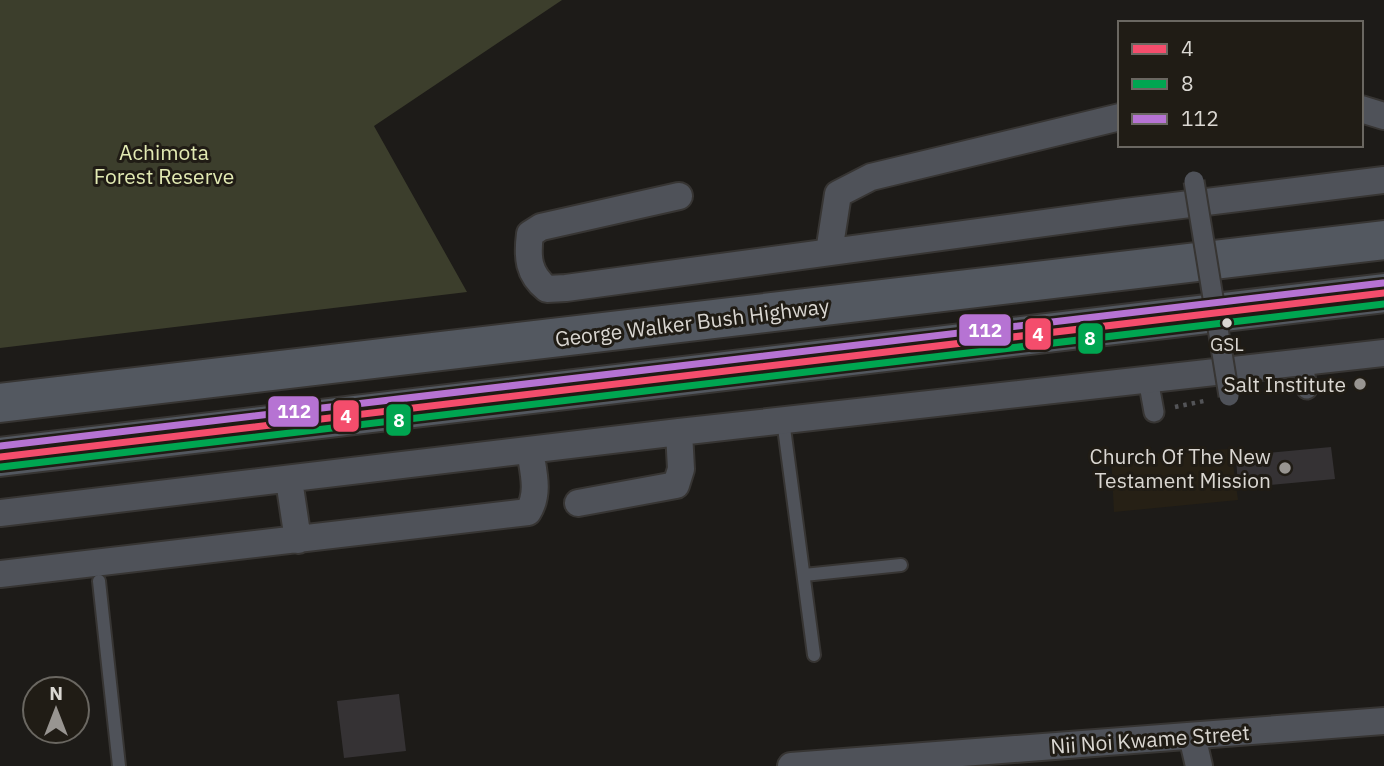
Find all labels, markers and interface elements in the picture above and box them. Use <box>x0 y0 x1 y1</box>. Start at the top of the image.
legend <box>1118 21 1363 147</box>
text: 4 <box>1181 34 1194 62</box>
text: 8 <box>1181 69 1194 97</box>
text: 112 <box>1181 104 1219 132</box>
park label: Achimota Forest Reserve <box>94 138 234 190</box>
street label: George Walker Bush Highway <box>553 291 831 353</box>
line badge: 112 <box>958 313 1012 347</box>
marker: GSL <box>1220 316 1234 330</box>
line badge: 4 <box>1024 317 1052 351</box>
text: 112 <box>968 318 1002 342</box>
text: 4 <box>1032 322 1044 346</box>
line badge: 8 <box>1077 322 1104 355</box>
text: 8 <box>1084 326 1096 350</box>
place label: GSL <box>1210 332 1244 356</box>
place label: Salt Institute <box>1224 370 1346 398</box>
marker: Salt Institute <box>1352 376 1368 392</box>
line badge: 112 <box>267 395 320 428</box>
text: 112 <box>277 399 311 423</box>
line badge: 4 <box>332 399 360 433</box>
line badge: 8 <box>385 403 412 437</box>
text: 4 <box>340 404 352 428</box>
text: 8 <box>393 408 405 432</box>
place label: Church Of The New Testament Mission <box>1090 442 1271 494</box>
marker: Church Of The New Testament Mission <box>1277 460 1293 476</box>
north arrow <box>21 675 91 745</box>
text: N <box>49 681 63 705</box>
street label: Nii Noi Kwame Street <box>1049 718 1251 760</box>

